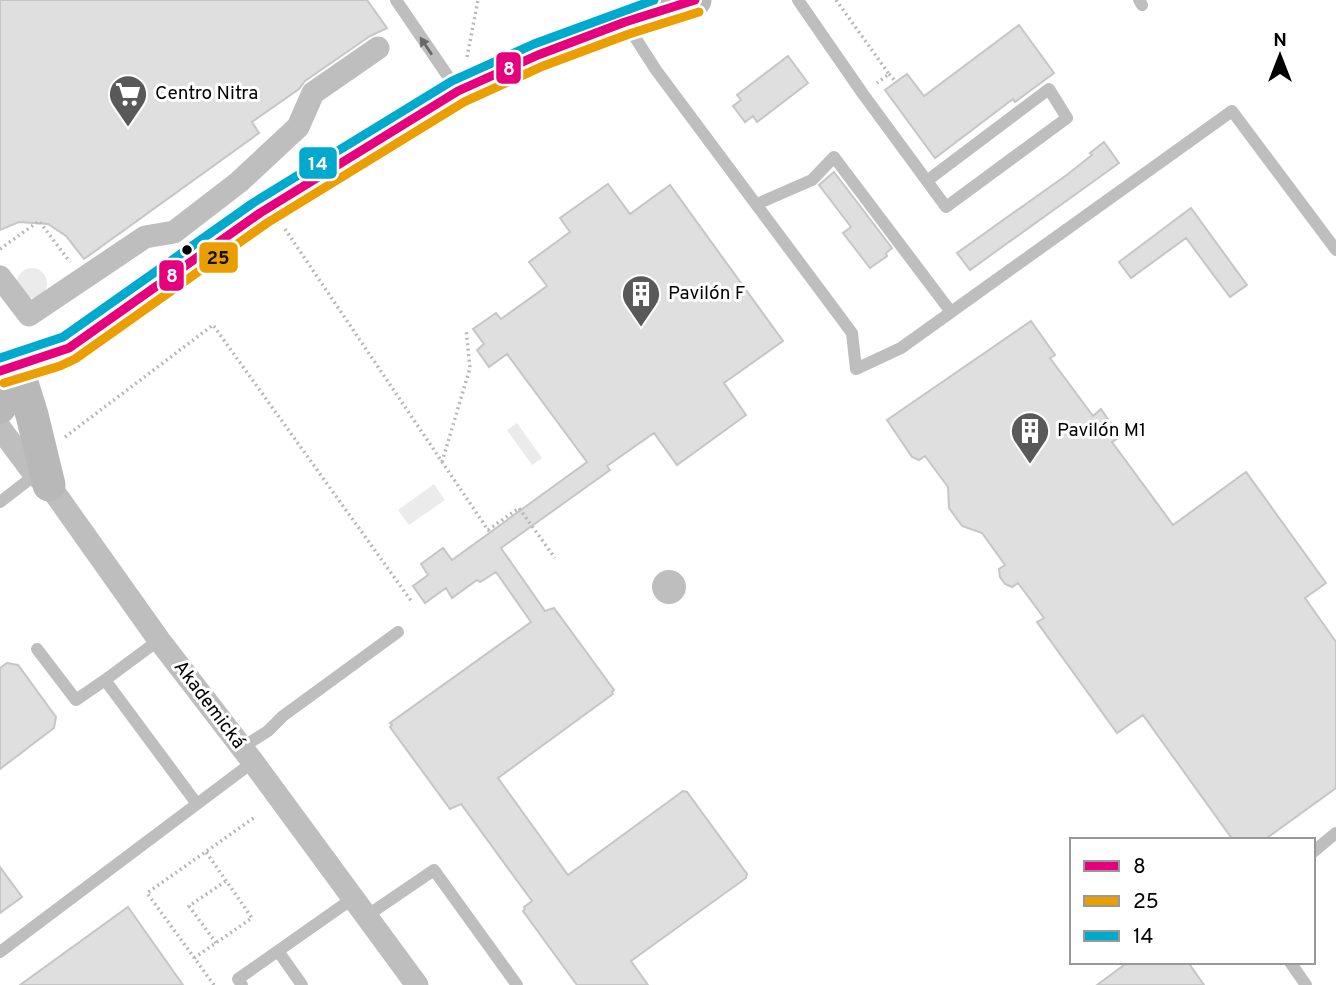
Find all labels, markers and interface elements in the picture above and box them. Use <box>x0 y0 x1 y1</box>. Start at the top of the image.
north arrow <box>1245 21 1315 91</box>
text: N <box>1273 29 1287 53</box>
one-way arrow <box>420 36 433 56</box>
line badge: 8 <box>495 51 522 85</box>
text: 8 <box>503 58 515 82</box>
supermarket icon: Centro Nitra <box>107 73 149 128</box>
place label: Centro Nitra <box>155 82 258 106</box>
line badge: 14 <box>298 146 338 180</box>
text: 14 <box>308 153 328 177</box>
line badge: 25 <box>198 241 239 274</box>
unlabelled marker <box>180 243 194 257</box>
text: 25 <box>206 247 230 271</box>
line badge: 8 <box>158 259 185 292</box>
text: 8 <box>166 265 178 289</box>
building icon: Pavilón F <box>620 273 662 328</box>
place label: Pavilón F <box>668 282 746 306</box>
building icon: Pavilón M1 <box>1009 410 1051 465</box>
place label: Pavilón M1 <box>1057 419 1146 443</box>
street label: Akademická <box>168 656 250 754</box>
legend <box>1070 838 1315 964</box>
text: 8 <box>1133 854 1146 881</box>
text: 25 <box>1133 889 1159 916</box>
text: 14 <box>1133 924 1153 951</box>

